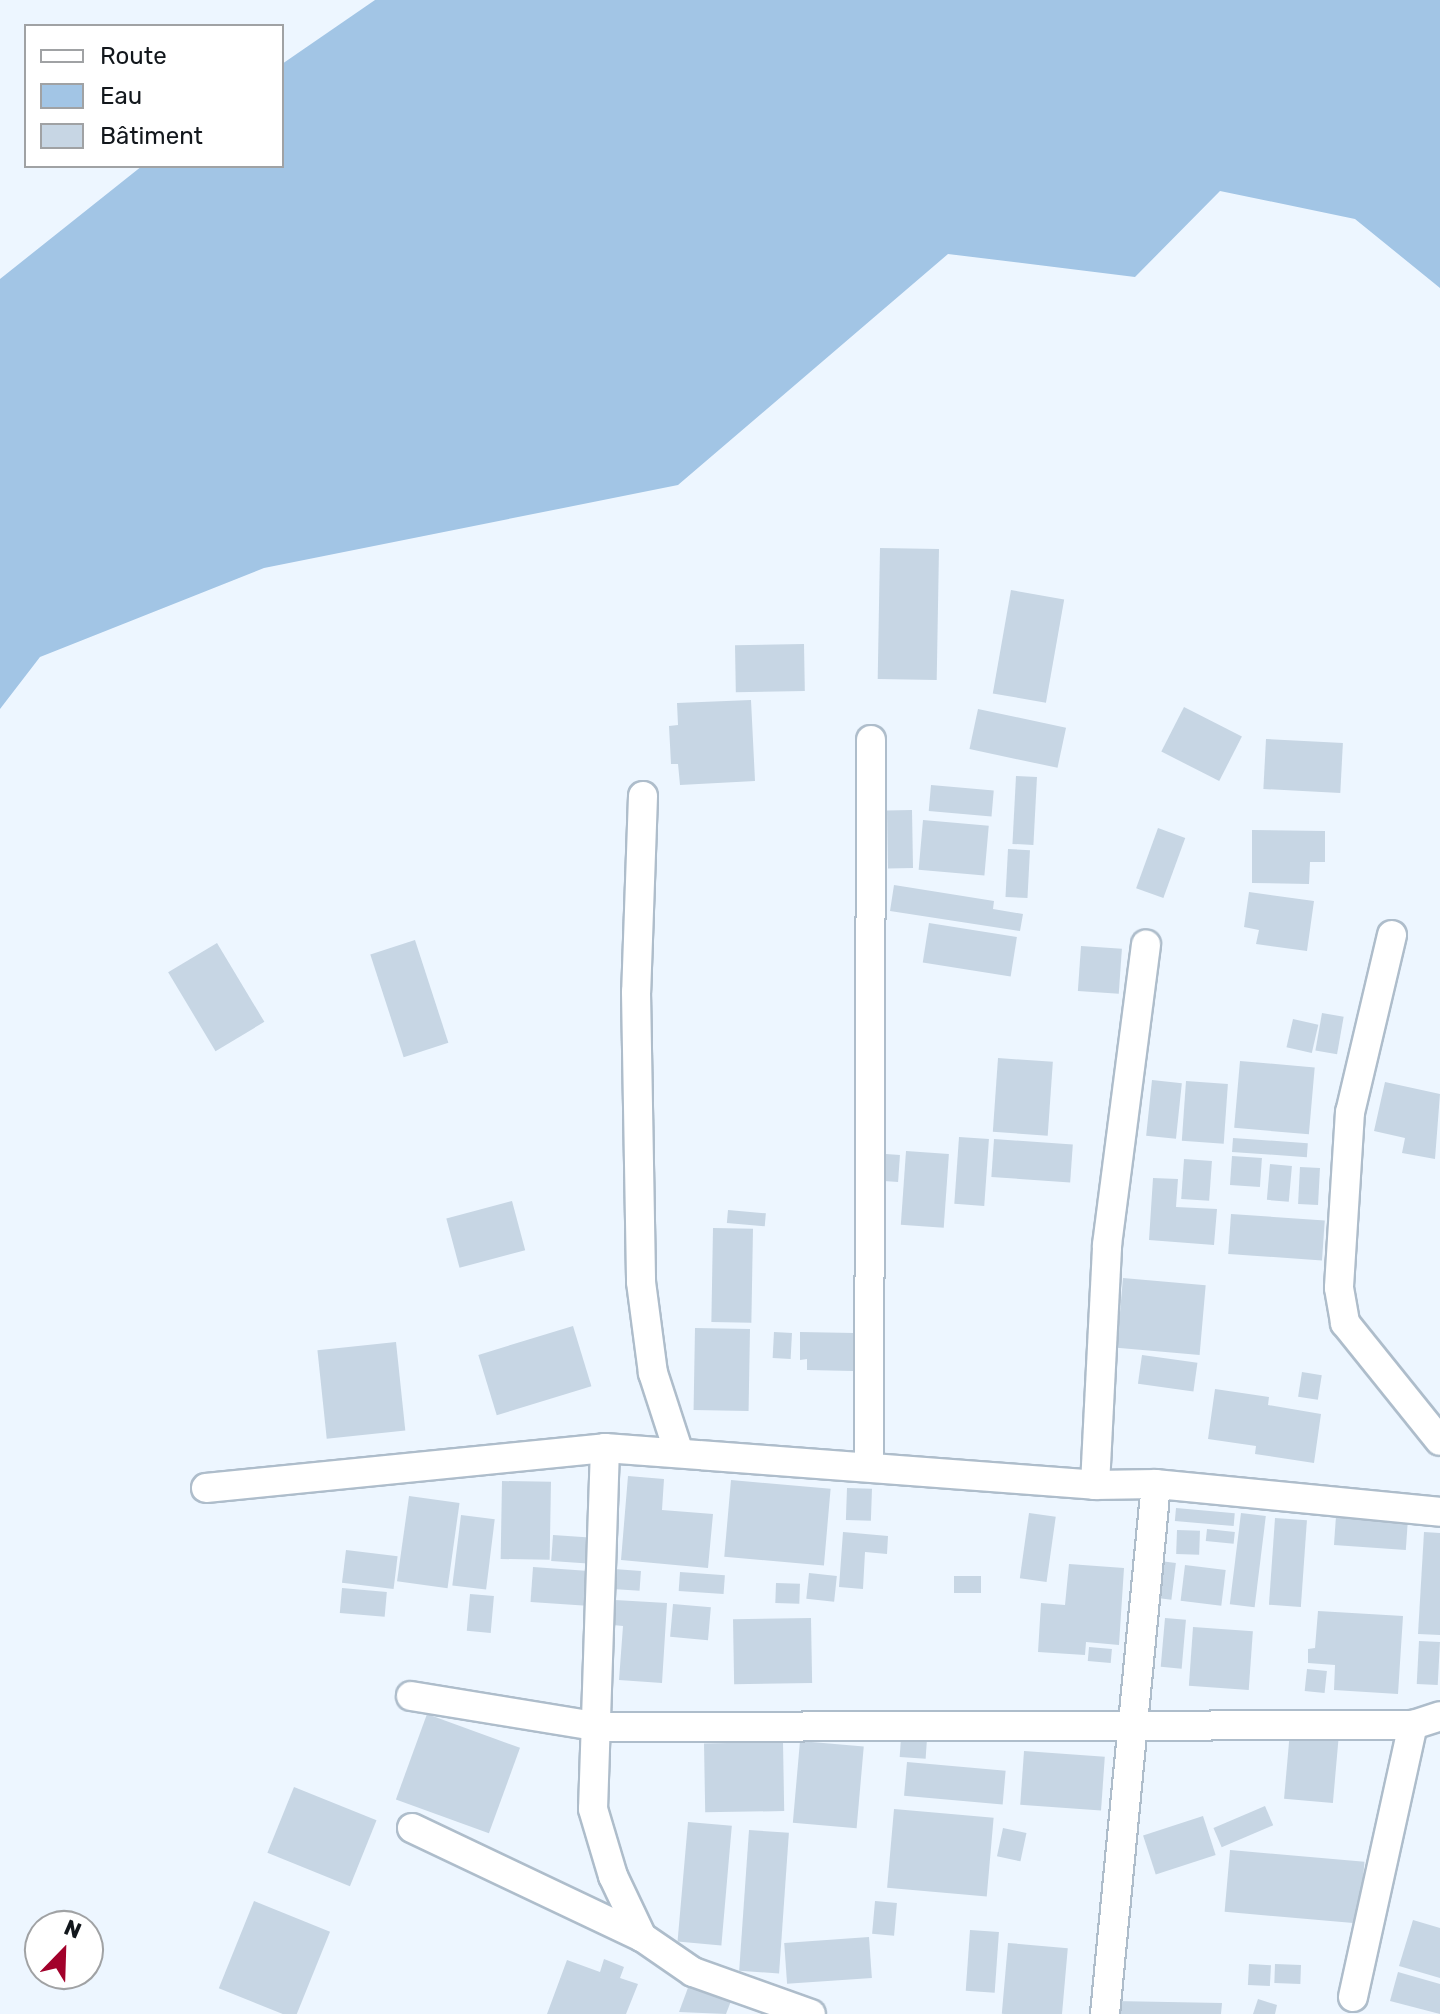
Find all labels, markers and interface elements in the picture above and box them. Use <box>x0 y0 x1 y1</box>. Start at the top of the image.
legend <box>24 24 284 168</box>
text: Route <box>100 42 167 70</box>
text: Eau <box>100 82 142 110</box>
text: Bâtiment <box>100 122 203 150</box>
north arrow <box>24 1910 104 1990</box>
text: N <box>60 1914 85 1945</box>

